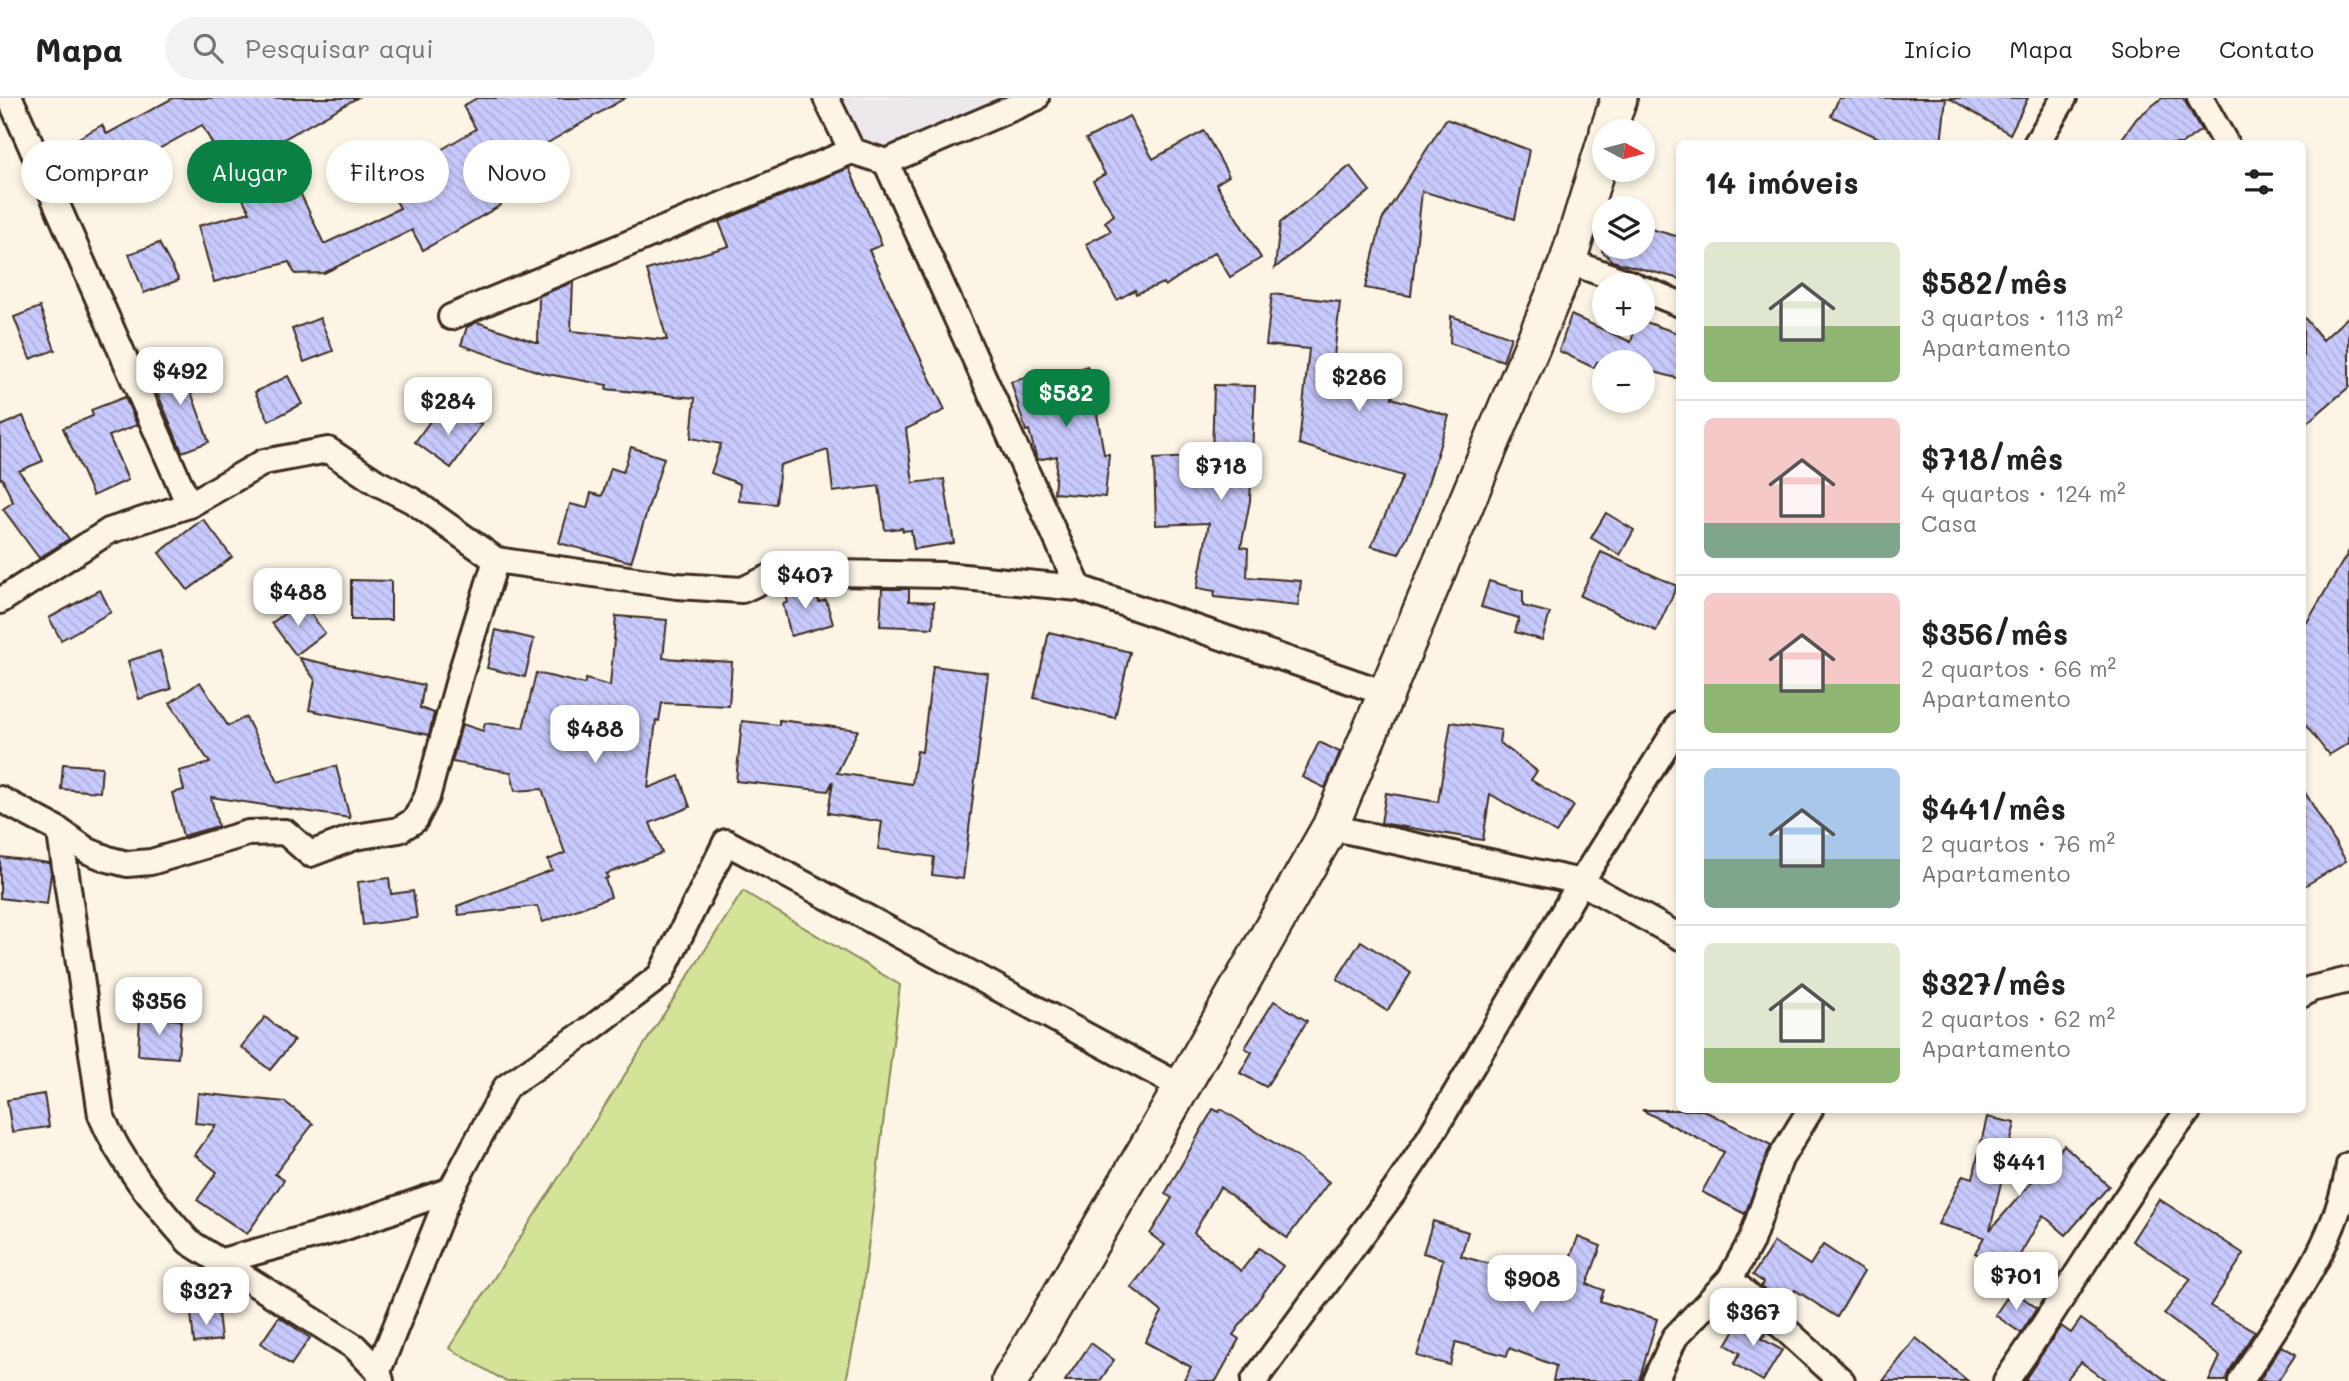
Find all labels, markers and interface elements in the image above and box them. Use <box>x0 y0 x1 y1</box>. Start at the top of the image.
search box <box>165 17 655 80</box>
text: Mapa <box>35 27 123 70</box>
icon: search <box>189 29 227 67</box>
text: Pesquisar aqui <box>245 31 434 65</box>
text: Início <box>1904 33 1971 64</box>
text: Mapa <box>2009 33 2073 64</box>
text: Sobre <box>2111 33 2181 64</box>
text: Contato <box>2219 33 2314 64</box>
north arrow <box>1592 119 1656 182</box>
map controls <box>1592 119 1655 413</box>
chip: Comprar <box>21 140 173 203</box>
chip: Alugar <box>187 140 312 203</box>
chip: Filtros <box>326 140 449 203</box>
chip: Novo <box>463 140 570 203</box>
text: 14 imóveis <box>1704 162 1859 202</box>
icon: filters <box>2240 163 2278 201</box>
button: layers <box>1592 196 1655 259</box>
text: $582/mês <box>1921 262 2067 302</box>
icon: home <box>1760 270 1844 354</box>
button: + <box>1592 273 1655 336</box>
text: 3 quartos · 113 m² <box>1921 302 2123 332</box>
text: Apartamento <box>1921 332 2071 362</box>
pin: $492 <box>139 348 221 407</box>
button: − <box>1592 350 1655 413</box>
pin: $286 <box>1318 354 1400 413</box>
text: $492 <box>152 355 208 385</box>
text: $286 <box>1331 361 1387 391</box>
pin: $582 <box>1025 370 1107 429</box>
text: $582 <box>1039 377 1093 407</box>
pin: $284 <box>407 378 489 437</box>
text: $284 <box>420 385 476 415</box>
text: $718/mês <box>1921 438 2063 478</box>
pin: $718 <box>1180 442 1262 502</box>
icon: home <box>1760 446 1844 530</box>
text: $718 <box>1195 450 1247 480</box>
text: 4 quartos · 124 m² <box>1921 478 2126 508</box>
text: Casa <box>1921 508 1977 538</box>
pin: $407 <box>764 552 846 611</box>
text: $407 <box>777 559 833 589</box>
pin: $488 <box>257 568 339 628</box>
text: $488 <box>269 576 327 606</box>
text: $356/mês <box>1921 613 2068 653</box>
icon: home <box>1760 621 1844 705</box>
text: 2 quartos · 66 m² <box>1921 653 2116 683</box>
text: Apartamento <box>1921 683 2071 713</box>
pin: $488 <box>554 706 636 765</box>
text: $488 <box>566 713 624 743</box>
text: $441/mês <box>1921 788 2066 828</box>
icon: home <box>1760 796 1844 880</box>
text: 2 quartos · 76 m² <box>1921 828 2115 858</box>
text: Apartamento <box>1921 858 2071 888</box>
text: $327/mês <box>1921 963 2066 1003</box>
icon: home <box>1760 971 1844 1055</box>
pin: $356 <box>118 978 200 1037</box>
text: $356 <box>131 985 187 1015</box>
text: 2 quartos · 62 m² <box>1921 1003 2115 1033</box>
text: Apartamento <box>1921 1033 2071 1063</box>
pin: $441 <box>1978 1138 2060 1198</box>
text: $441 <box>1992 1146 2046 1176</box>
pin: $701 <box>1975 1252 2057 1312</box>
pin: $908 <box>1491 1256 1573 1315</box>
text: $701 <box>1990 1260 2042 1290</box>
text: $908 <box>1503 1263 1561 1293</box>
pin: $327 <box>165 1268 247 1327</box>
text: $327 <box>179 1275 233 1305</box>
pin: $367 <box>1712 1288 1794 1348</box>
text: $367 <box>1726 1296 1780 1326</box>

